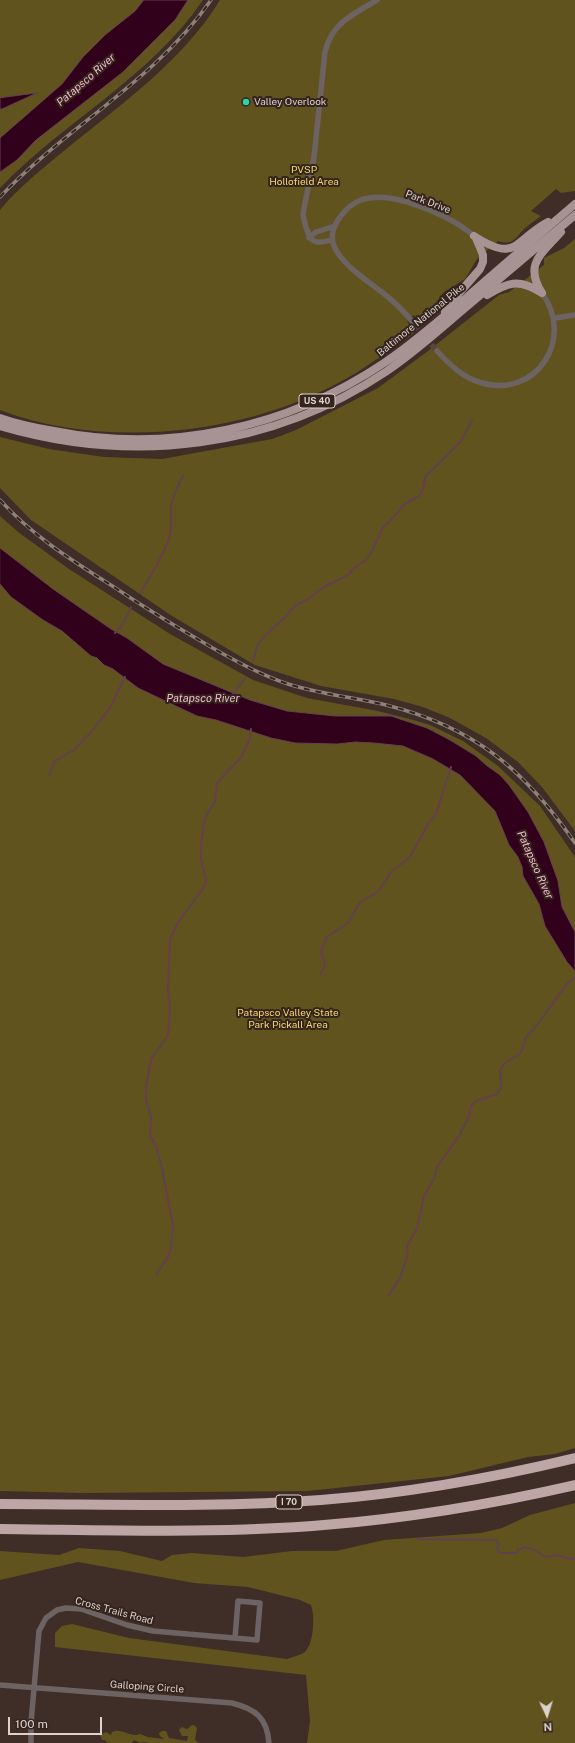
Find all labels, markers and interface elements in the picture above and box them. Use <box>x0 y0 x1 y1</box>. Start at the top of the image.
water label: Patapsco River <box>54 51 118 109</box>
place label: Valley Overlook <box>254 96 326 108</box>
marker: Valley Overlook <box>241 97 251 107</box>
park label: PVSP Hollofield Area <box>269 164 339 188</box>
street label: Park Drive <box>404 188 452 216</box>
street label: Baltimore National Pike <box>375 281 467 359</box>
road number: US 40 <box>299 394 335 408</box>
water label: Patapsco River <box>166 692 240 706</box>
water label: Patapsco River <box>514 829 556 901</box>
park label: Patapsco Valley State Park Pickall Area <box>237 1007 339 1030</box>
road number: I 70 <box>276 1495 302 1509</box>
street label: Cross Trails Road <box>74 1595 154 1627</box>
street label: Galloping Circle <box>110 1678 184 1696</box>
north arrow <box>527 1695 567 1735</box>
scale bar <box>10 1709 104 1735</box>
text: 100 m <box>15 1717 48 1731</box>
text: N <box>543 1721 553 1733</box>

